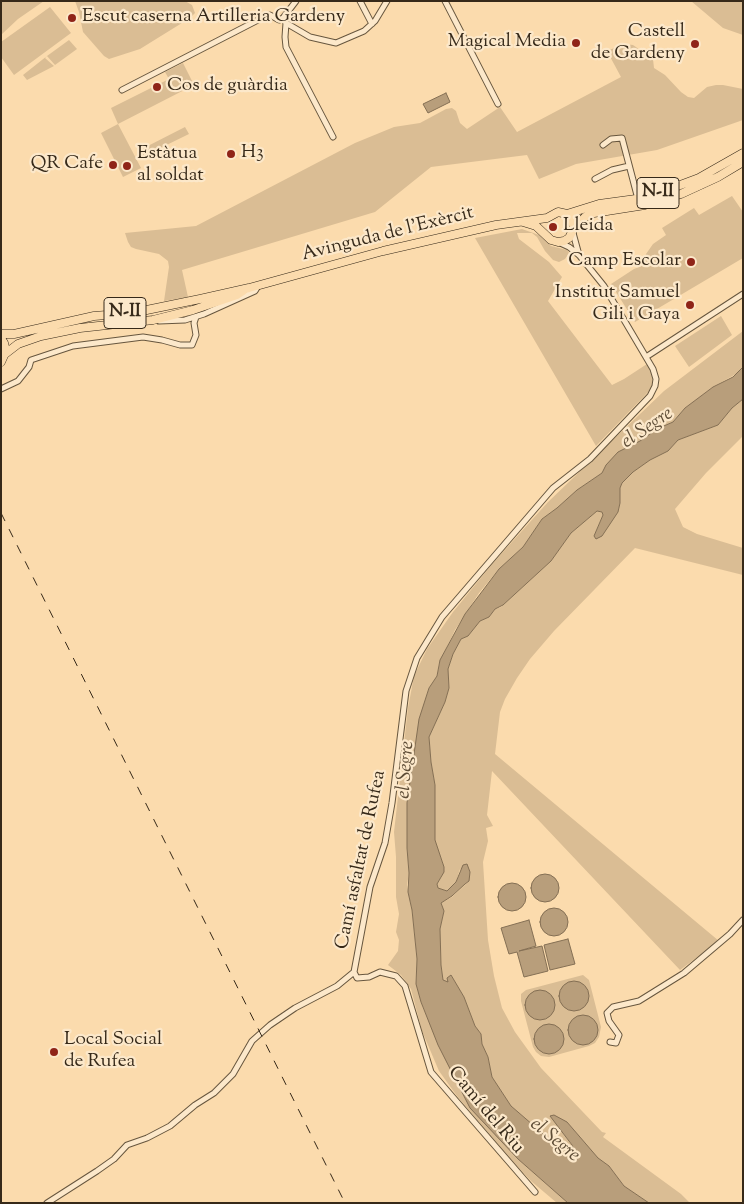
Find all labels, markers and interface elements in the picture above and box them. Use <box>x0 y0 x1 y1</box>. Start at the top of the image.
place label: Escut caserna Artilleria Gardeny <box>82 7 345 29</box>
marker: Escut caserna Artilleria Gardeny <box>66 12 78 24</box>
place label: Castell de Gardeny <box>591 22 685 66</box>
place label: Magical Media <box>448 32 566 54</box>
marker: Magical Media <box>570 37 582 49</box>
marker: Castell de Gardeny <box>689 38 701 50</box>
place label: Cos de guàrdia <box>167 76 288 98</box>
marker: Cos de guàrdia <box>151 81 163 93</box>
place label: H3 <box>241 143 264 165</box>
place label: Estàtua al soldat <box>137 144 204 188</box>
marker: H3 <box>225 148 237 160</box>
place label: QR Cafe <box>31 154 103 176</box>
marker: QR Cafe <box>107 159 119 171</box>
marker: Estàtua al soldat <box>121 160 133 172</box>
road number: N-II <box>637 178 679 208</box>
street label: Avinguda de l'Exèrcit <box>300 203 476 267</box>
place label: Lleida <box>563 216 613 238</box>
marker: Lleida <box>547 221 559 233</box>
place label: Camp Escolar <box>568 251 681 273</box>
marker: Camp Escolar <box>685 256 697 268</box>
place label: Institut Samuel Gili i Gaya <box>555 283 680 327</box>
road number: N-II <box>104 298 146 328</box>
marker: Institut Samuel Gili i Gaya <box>684 299 696 311</box>
water label: el Segre <box>617 403 679 455</box>
water label: el Segre <box>393 740 421 800</box>
street label: Camí asfaltat de Rufea <box>332 768 392 952</box>
place label: Local Social de Rufea <box>64 1030 162 1074</box>
marker: Local Social de Rufea <box>48 1046 60 1058</box>
street label: Camí del Riu <box>442 1062 528 1160</box>
water label: el Segre <box>524 1114 584 1168</box>

